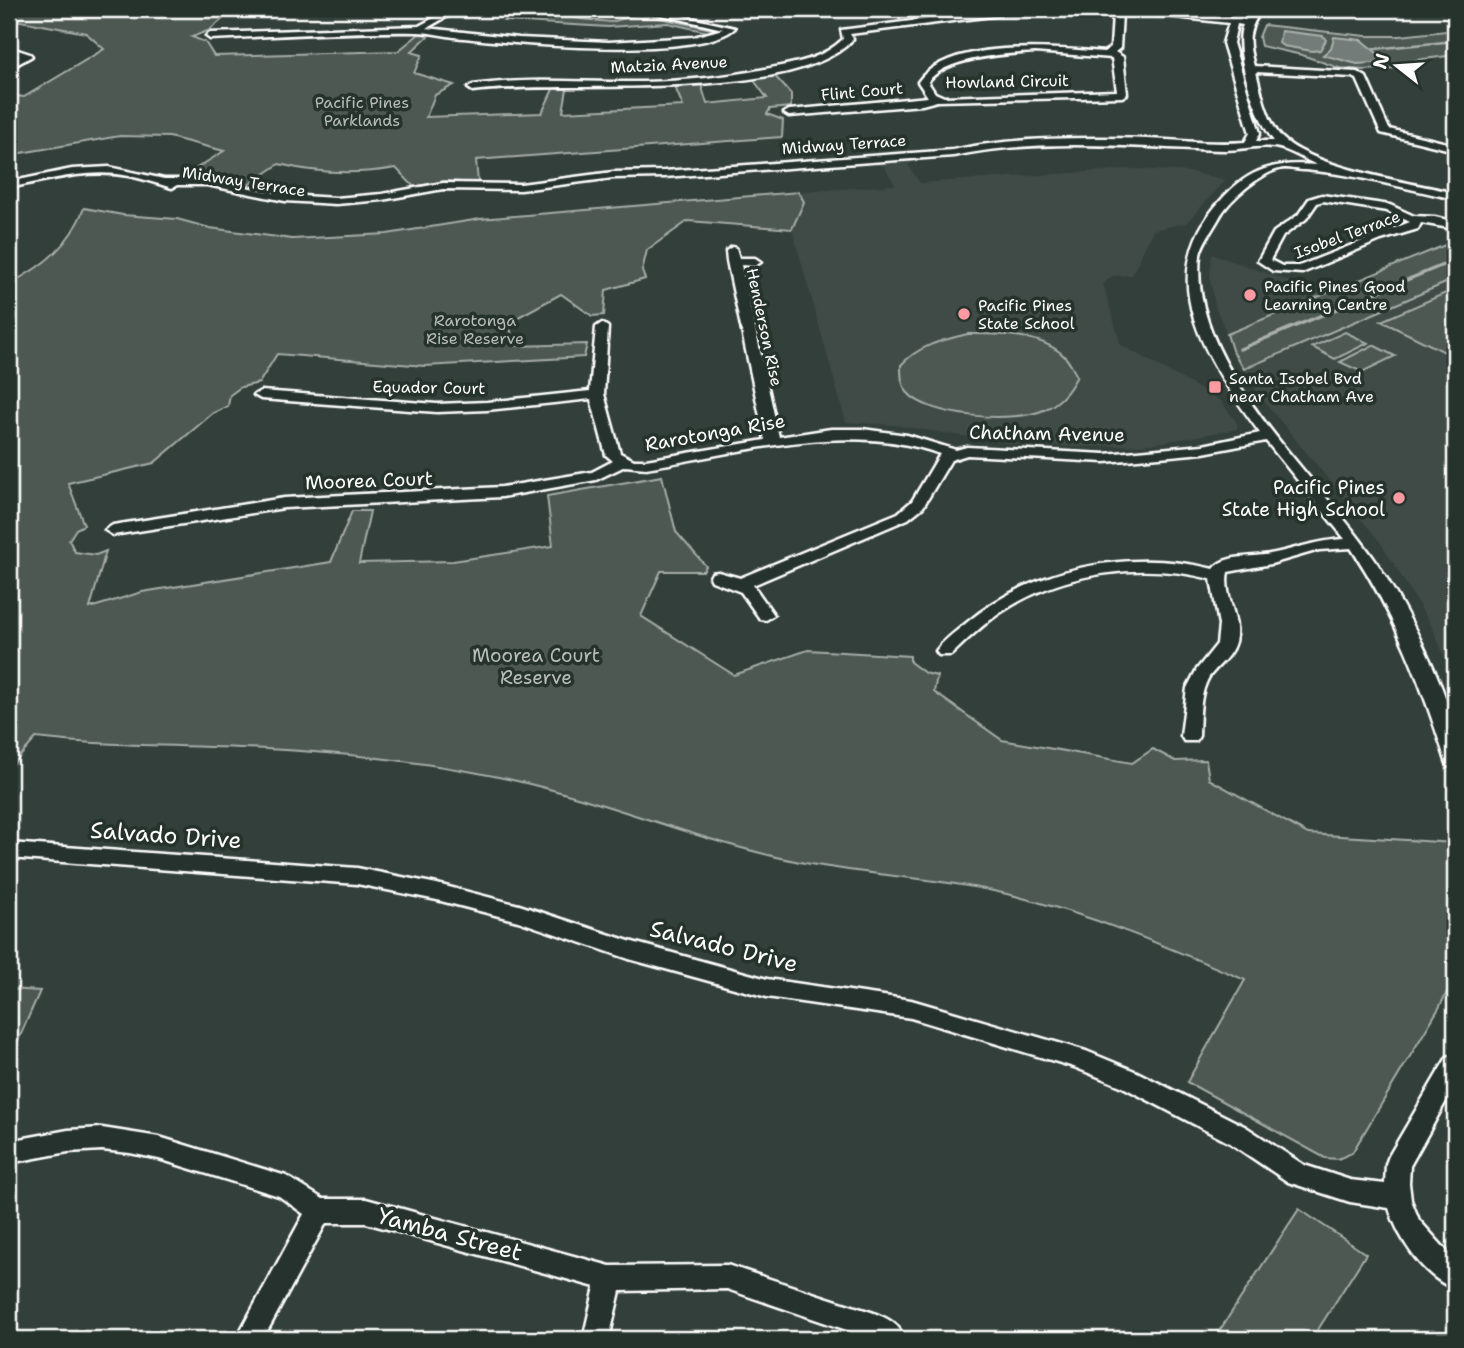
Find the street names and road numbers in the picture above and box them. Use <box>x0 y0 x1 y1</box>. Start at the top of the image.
street label: Matzia Avenue <box>610 51 728 78</box>
street label: Howland Circuit <box>945 70 1069 93</box>
street label: Flint Court <box>820 77 904 106</box>
street label: Midway Terrace <box>781 130 907 159</box>
street label: Midway Terrace <box>181 161 307 202</box>
street label: Isobel Terrace <box>1291 206 1403 263</box>
street label: Henderson Rise <box>742 266 787 388</box>
street label: Equador Court <box>372 376 486 399</box>
street label: Rarotonga Rise <box>643 408 787 457</box>
street label: Chatham Avenue <box>969 420 1125 447</box>
street label: Moorea Court <box>305 466 433 495</box>
street label: Salvado Drive <box>89 815 243 855</box>
street label: Salvado Drive <box>647 913 801 979</box>
street label: Yamba Street <box>374 1200 526 1268</box>

